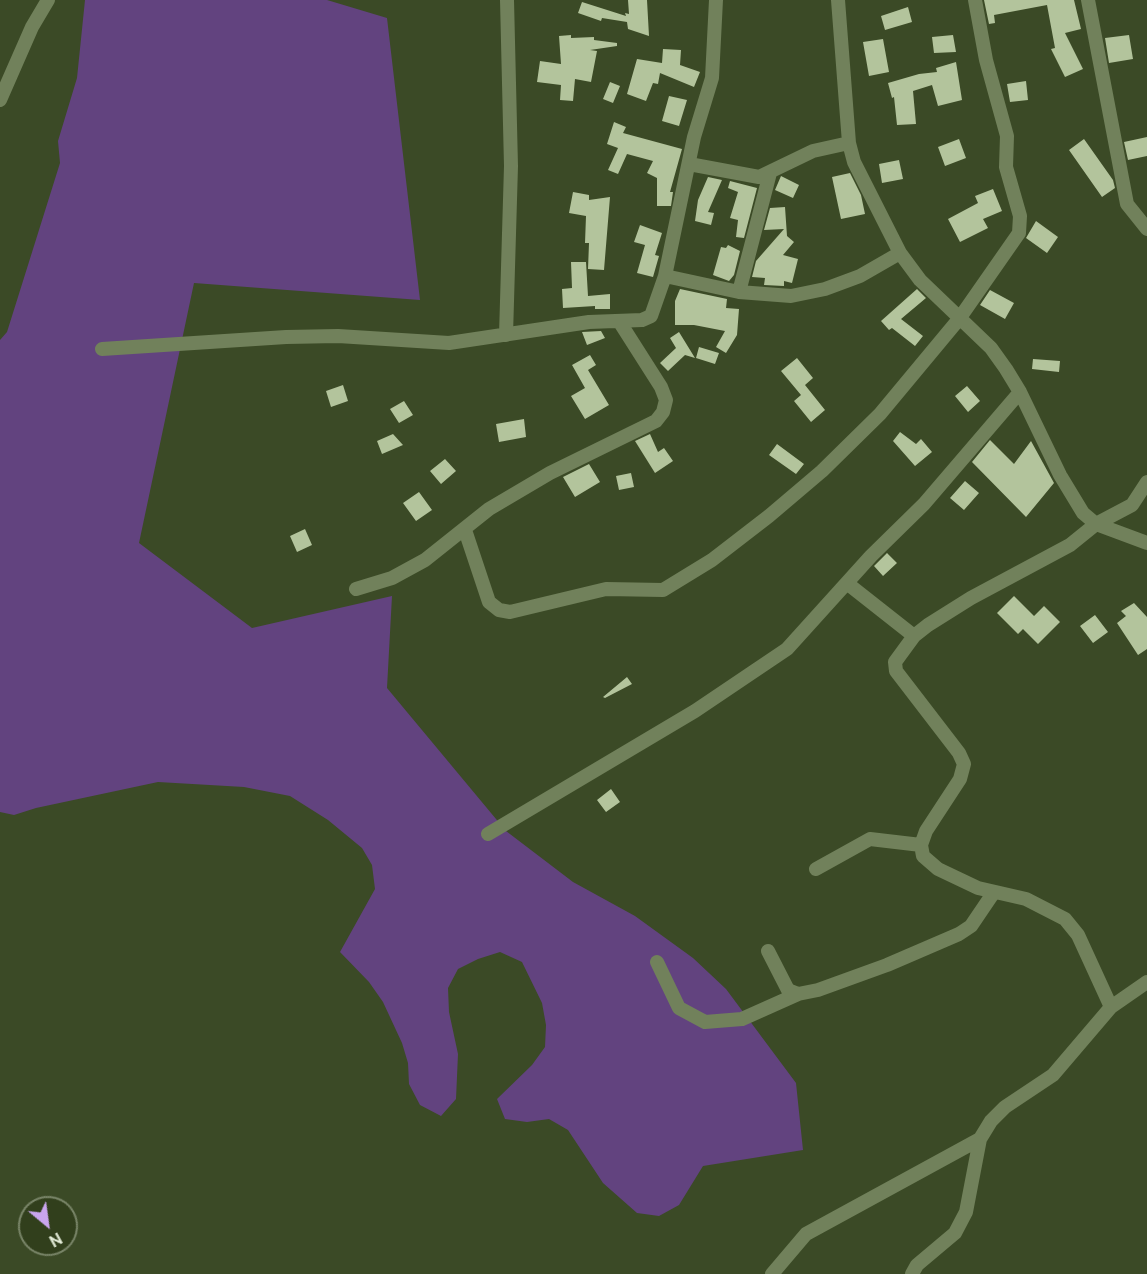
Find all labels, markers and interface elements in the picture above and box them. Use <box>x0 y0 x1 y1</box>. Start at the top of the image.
north arrow <box>18 1196 78 1256</box>
text: N <box>46 1229 65 1251</box>

